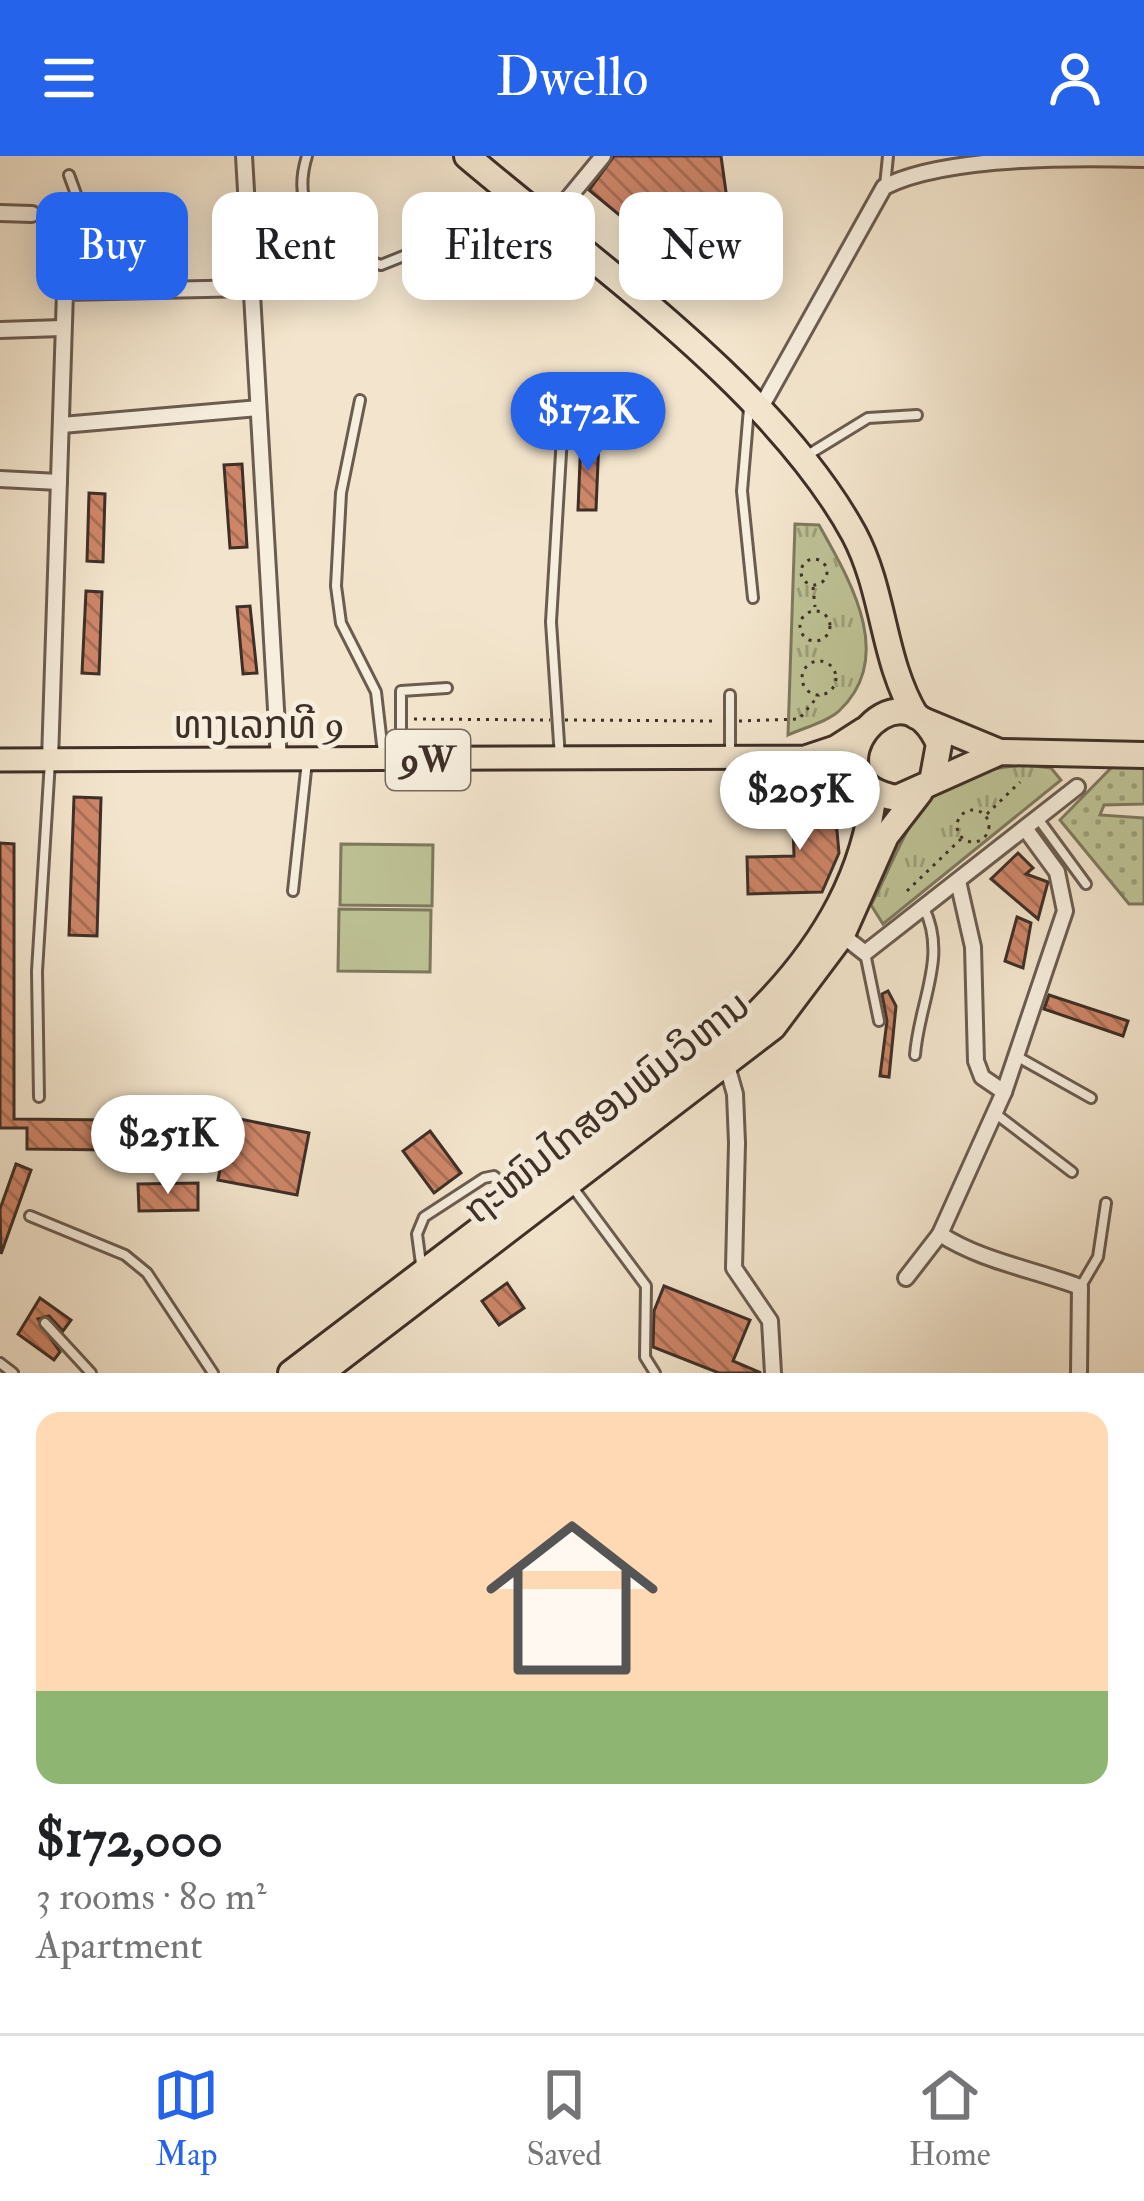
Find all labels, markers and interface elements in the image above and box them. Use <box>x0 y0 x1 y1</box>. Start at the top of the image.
text: Dwello <box>496 44 648 112</box>
icon: menu <box>36 45 102 111</box>
icon: person <box>1042 45 1108 111</box>
chip: Buy <box>36 192 188 300</box>
chip: Rent <box>212 192 378 300</box>
chip: Filters <box>402 192 595 300</box>
chip: New <box>619 192 783 300</box>
pin: $172K <box>504 372 672 474</box>
text: $172K <box>538 386 638 435</box>
street label: ທາງເລກທີ 9 <box>173 701 345 750</box>
road number: 9W <box>386 730 470 790</box>
pin: $205K <box>716 751 884 853</box>
text: $205K <box>747 765 853 814</box>
street label: ຖະໜົນໄກສອນພົມວິຫານ <box>454 981 760 1235</box>
pin: $251K <box>84 1095 252 1197</box>
text: $251K <box>118 1109 218 1158</box>
icon: home <box>464 1490 680 1706</box>
text: $172,000 <box>36 1808 223 1872</box>
text: 3 rooms · 80 m² <box>36 1872 267 1921</box>
text: Apartment <box>36 1921 203 1970</box>
tab: Map <box>153 2062 219 2175</box>
tab: Saved <box>526 2062 602 2175</box>
tab: Home <box>909 2062 991 2175</box>

